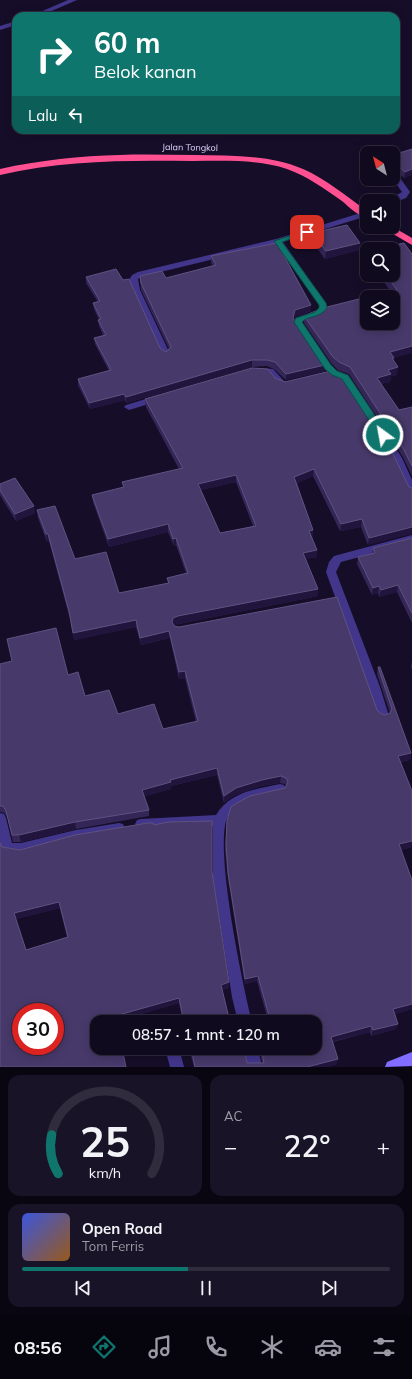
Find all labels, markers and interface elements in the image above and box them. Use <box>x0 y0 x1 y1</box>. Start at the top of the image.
text: 60 m <box>94 25 160 60</box>
icon: right <box>28 28 80 80</box>
text: Belok kanan <box>94 60 196 83</box>
icon: left <box>65 104 87 126</box>
text: Lalu <box>28 106 57 125</box>
street label: Jalan Tongkol <box>162 141 218 153</box>
north arrow <box>360 146 400 186</box>
map controls <box>360 146 400 330</box>
button: sound <box>360 194 400 234</box>
pin <box>290 215 324 249</box>
icon: arrive <box>296 221 318 243</box>
button: search <box>360 242 400 282</box>
button: layers <box>360 290 400 330</box>
position arrow <box>362 414 404 456</box>
speed limit sign: 30 <box>12 1003 64 1055</box>
text: 08:57 · 1 mnt · 120 m <box>132 1025 280 1044</box>
text: AC <box>224 1108 242 1124</box>
text: 25 <box>80 1114 130 1166</box>
text: 22° <box>283 1127 331 1165</box>
text: − <box>224 1133 237 1161</box>
text: + <box>377 1133 390 1161</box>
text: km/h <box>89 1163 121 1181</box>
text: Open Road <box>82 1219 162 1238</box>
text: Tom Ferris <box>82 1238 144 1254</box>
icon: previous <box>72 1277 94 1299</box>
icon: pause <box>195 1277 217 1299</box>
icon: next <box>318 1277 340 1299</box>
icon: directions <box>90 1333 118 1361</box>
icon: music <box>146 1333 174 1361</box>
icon: phone <box>202 1333 230 1361</box>
icon: climate <box>258 1333 286 1361</box>
icon: car <box>314 1333 342 1361</box>
icon: filters <box>370 1333 398 1361</box>
text: 08:56 <box>14 1336 62 1359</box>

